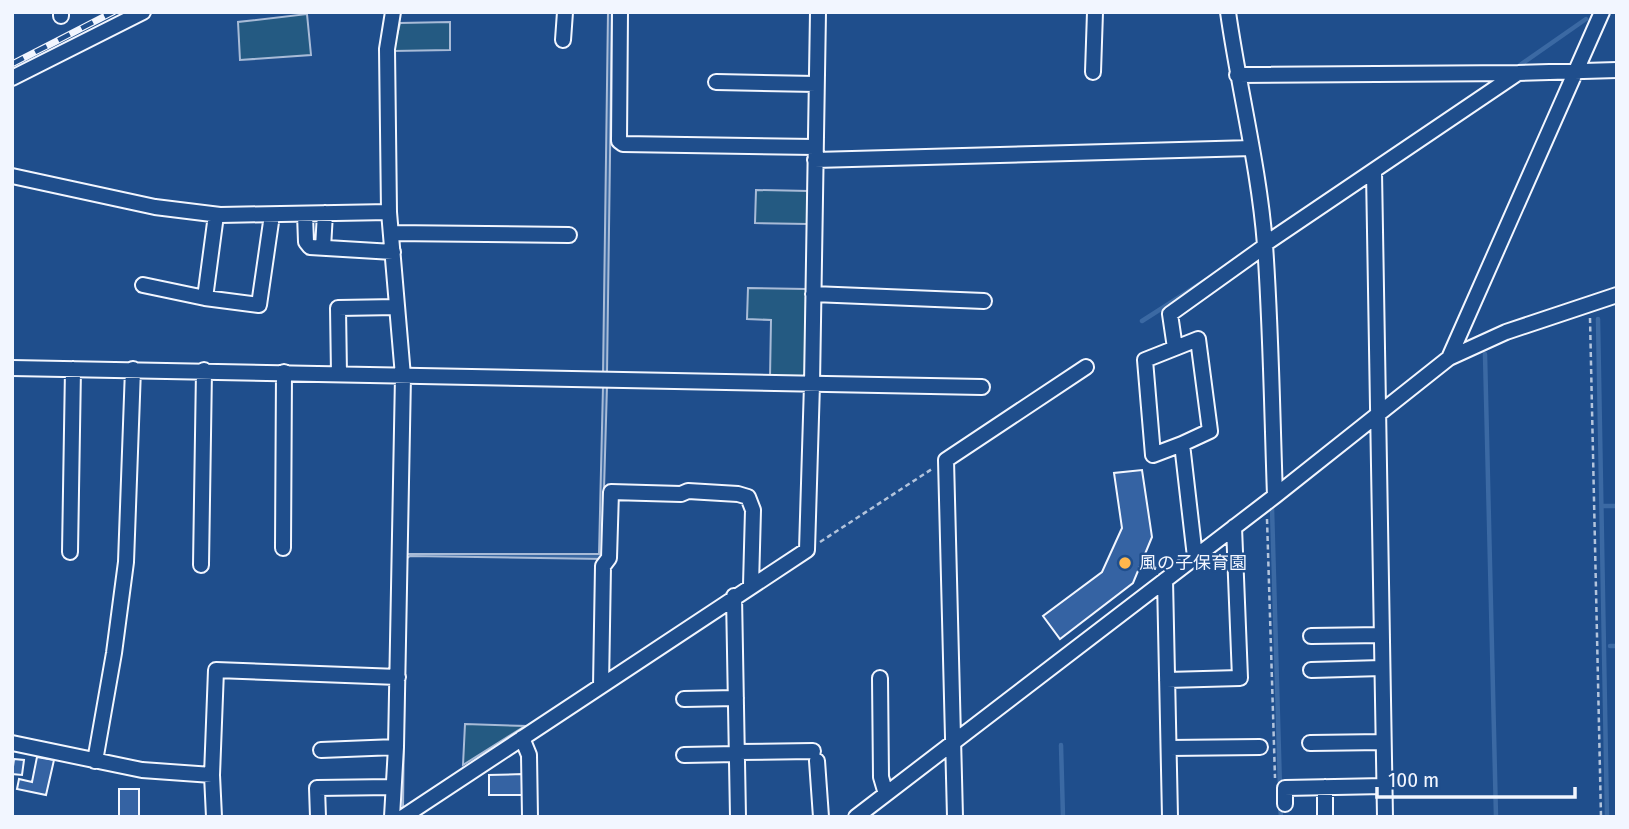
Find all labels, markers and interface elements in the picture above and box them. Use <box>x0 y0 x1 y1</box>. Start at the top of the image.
place label: 風の子保育園 <box>1139 552 1247 574</box>
marker: 風の子保育園 <box>1117 555 1133 571</box>
scale bar <box>1377 756 1575 800</box>
text: 100 m <box>1388 767 1439 793</box>

